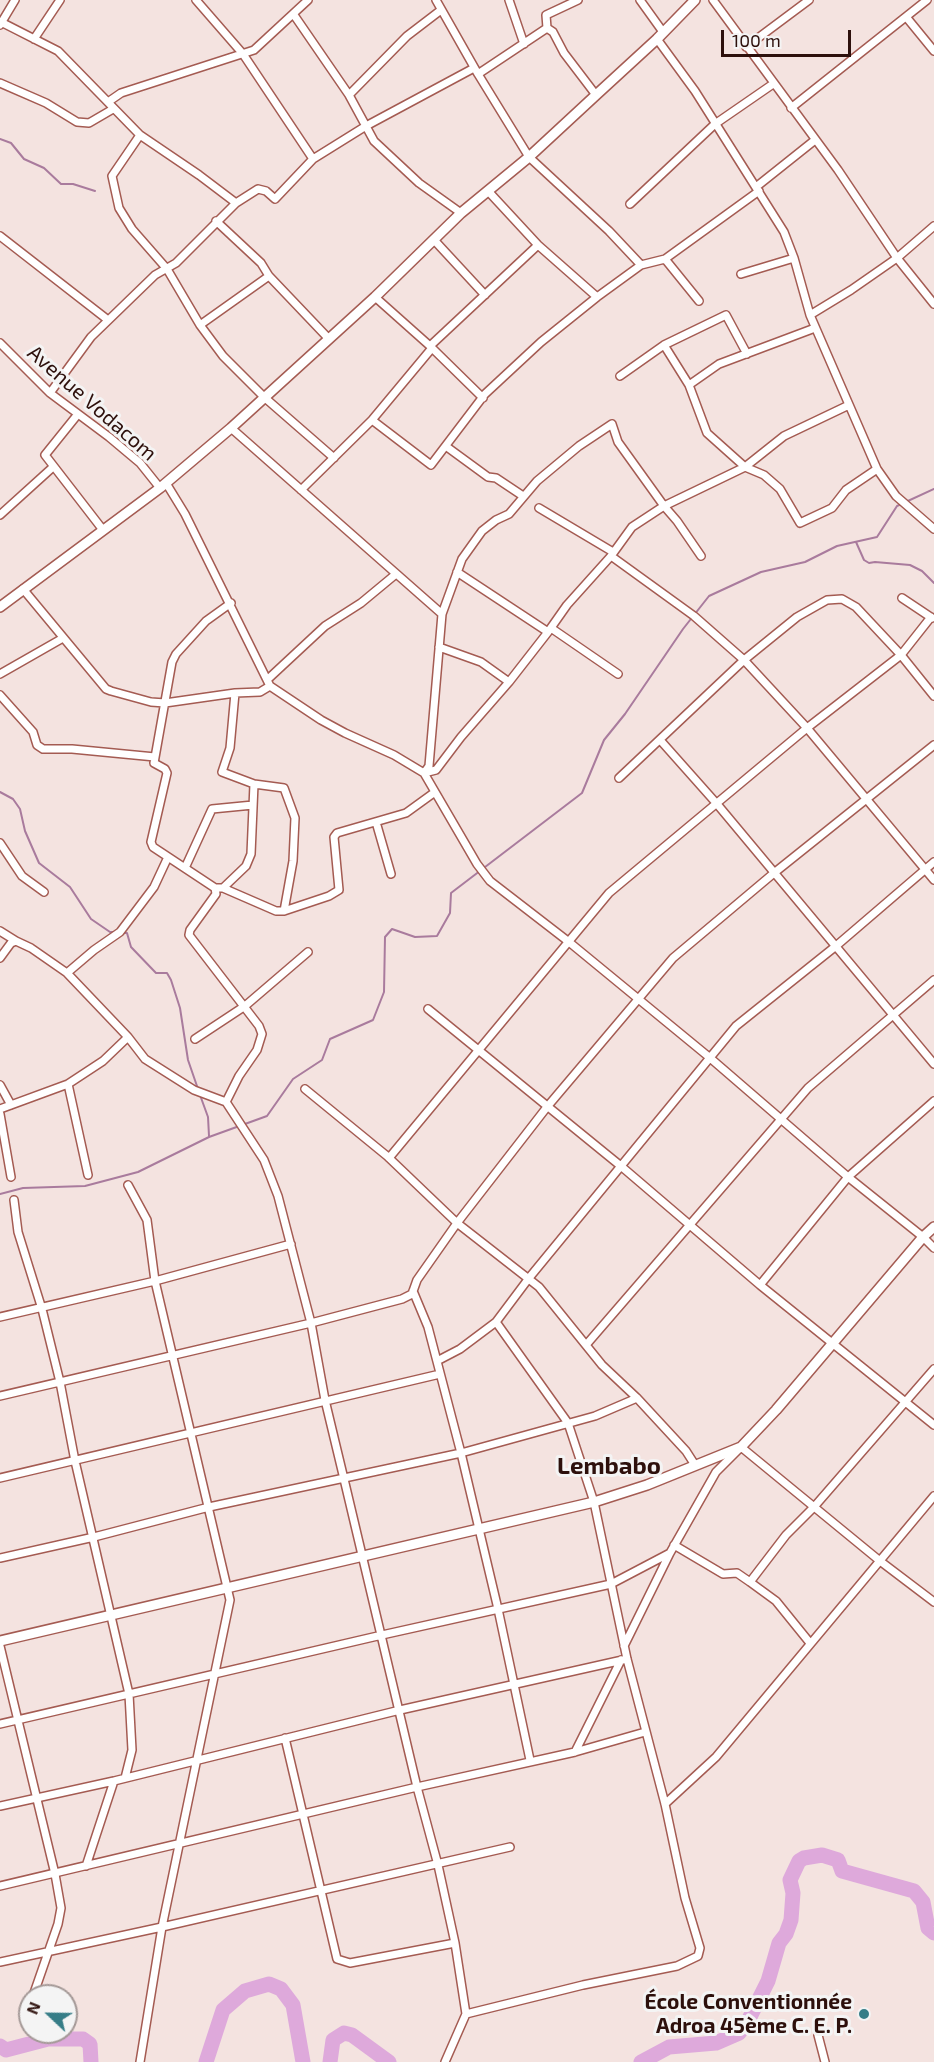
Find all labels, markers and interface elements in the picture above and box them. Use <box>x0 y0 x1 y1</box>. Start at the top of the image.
scale bar <box>724 18 854 56</box>
text: 100 m <box>732 29 781 51</box>
street label: Avenue Vodacom <box>22 340 162 466</box>
district label: Lembabo <box>557 1452 661 1480</box>
north arrow <box>18 1984 78 2044</box>
place label: École Conventionnée Adroa 45ème C. E. P. <box>644 1989 852 2039</box>
text: N <box>22 1999 44 2017</box>
marker: École Conventionnée Adroa 45ème C. E. P. <box>857 2007 871 2021</box>

